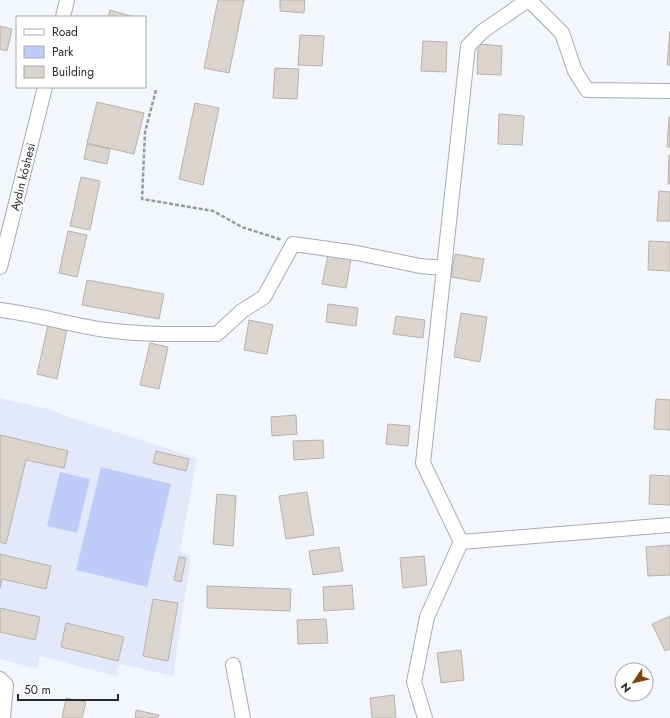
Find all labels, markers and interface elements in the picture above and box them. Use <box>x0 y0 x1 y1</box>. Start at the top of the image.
legend <box>16 16 146 88</box>
text: Road <box>52 23 78 41</box>
text: Park <box>52 43 74 61</box>
text: Building <box>52 63 94 81</box>
street label: Aydın kóshesi <box>6 141 40 213</box>
north arrow <box>614 662 654 702</box>
scale bar <box>18 676 118 702</box>
text: N <box>617 680 635 696</box>
text: 50 m <box>24 681 51 699</box>

